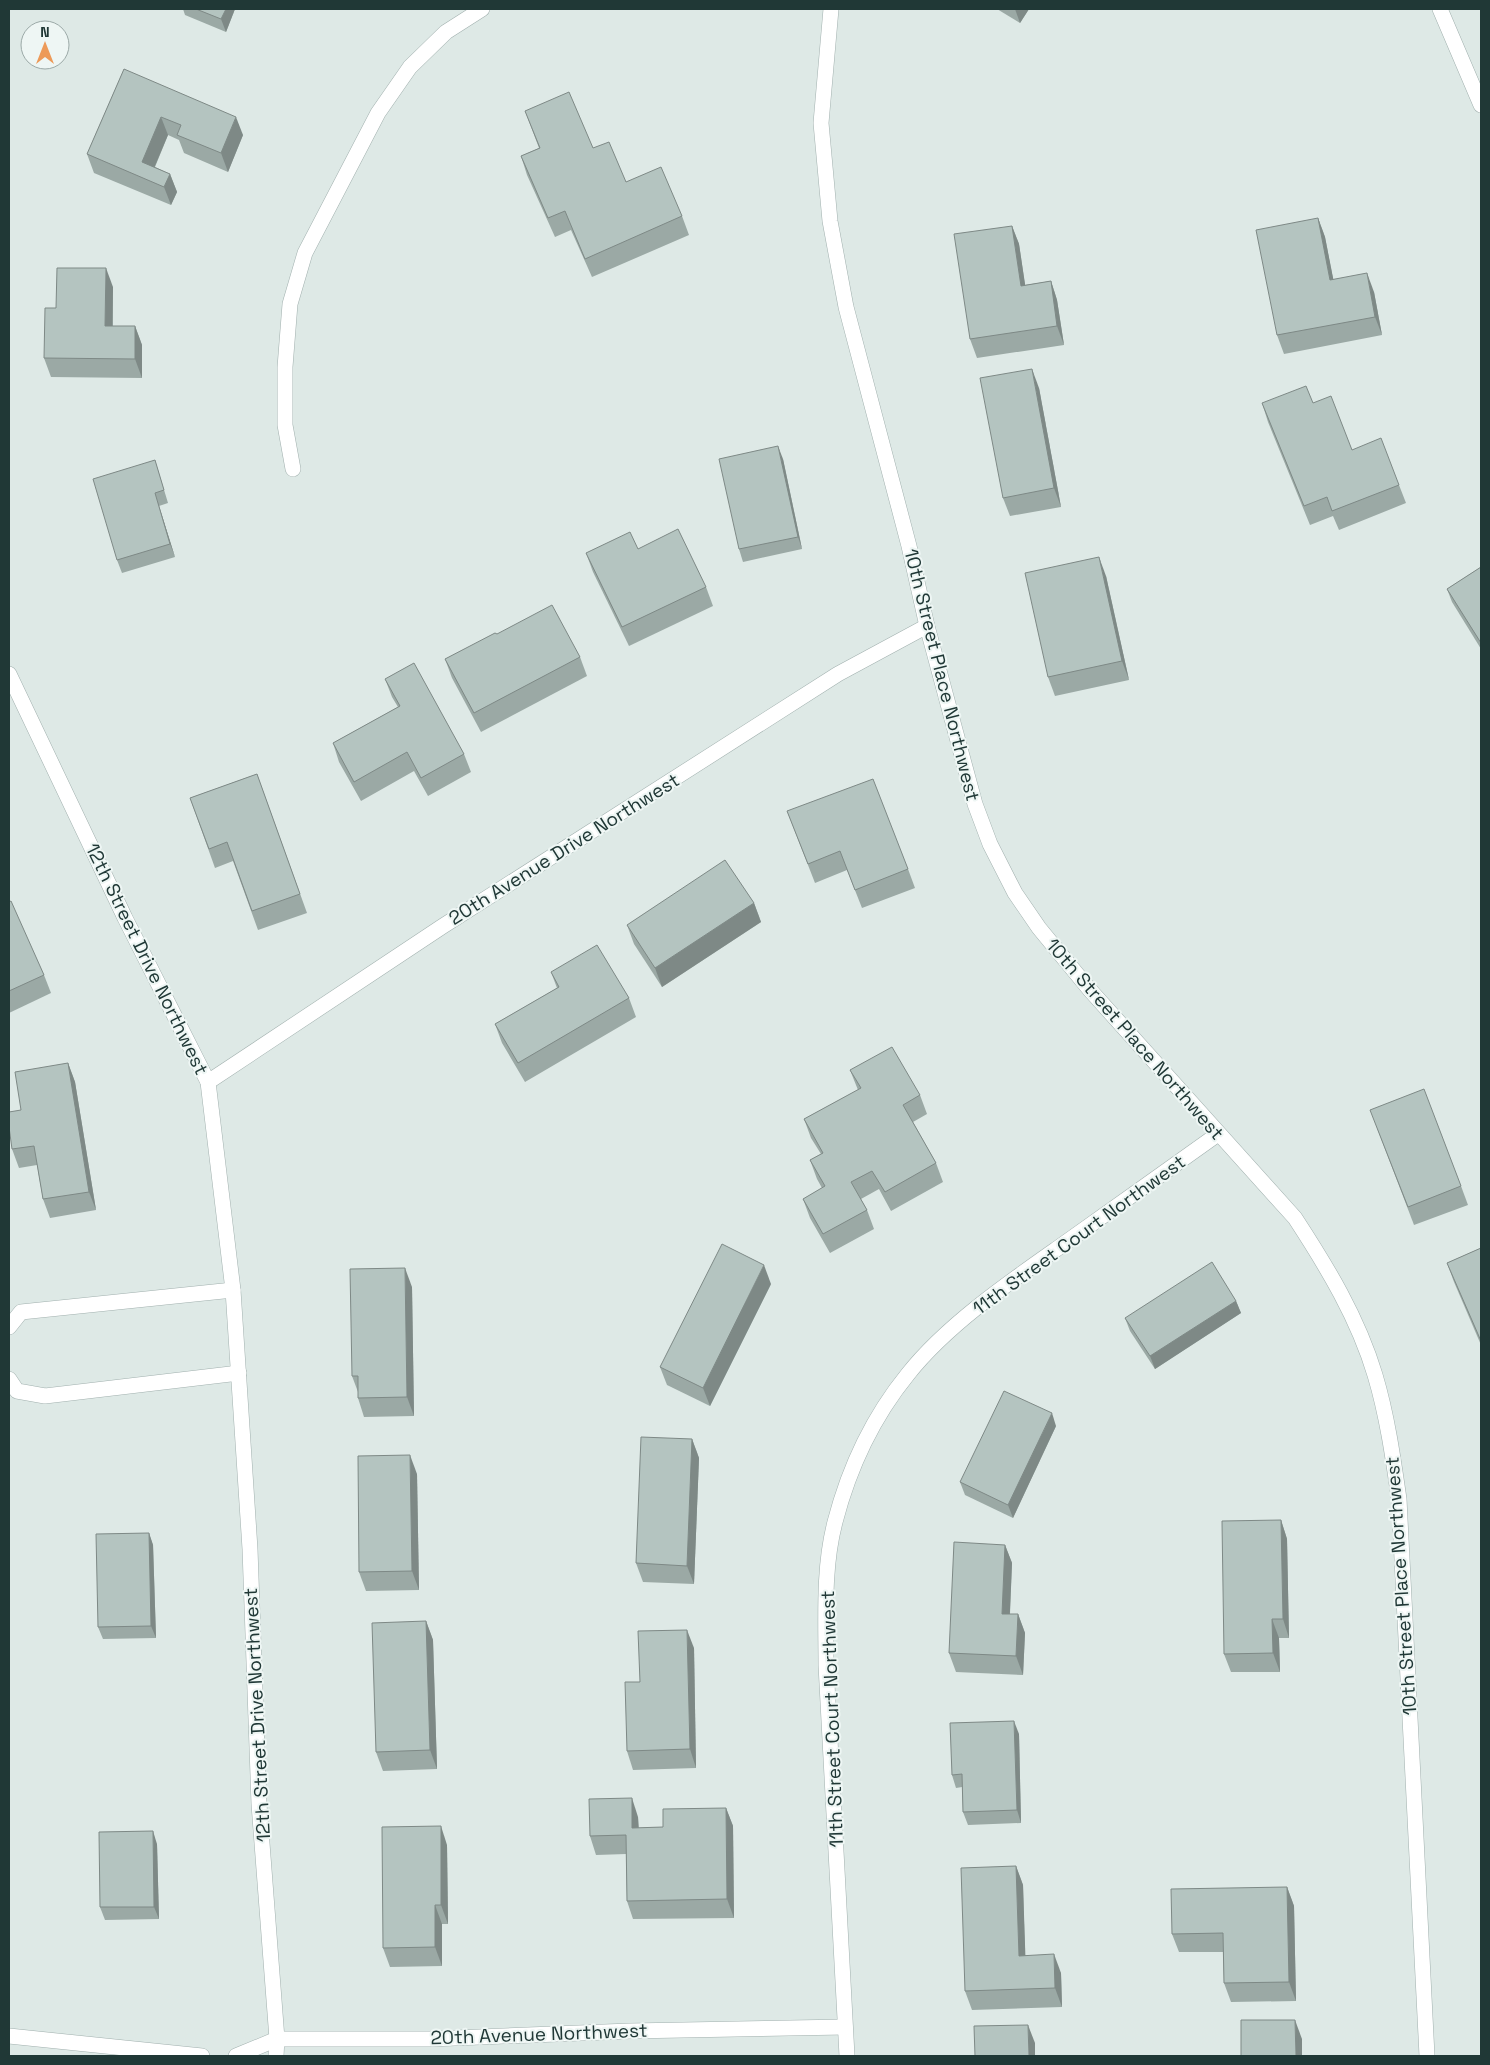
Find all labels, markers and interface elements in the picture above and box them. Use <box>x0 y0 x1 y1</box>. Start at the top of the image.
north arrow <box>20 20 70 70</box>
text: N <box>40 23 50 41</box>
street label: 10th Street Place Northwest <box>899 546 985 804</box>
street label: 20th Avenue Drive Northwest <box>444 767 684 931</box>
street label: 12th Street Drive Northwest <box>80 839 214 1079</box>
street label: 10th Street Place Northwest <box>1041 933 1229 1145</box>
street label: 11th Street Court Northwest <box>968 1149 1190 1321</box>
street label: 10th Street Place Northwest <box>1379 1456 1423 1716</box>
street label: 12th Street Drive Northwest <box>238 1587 276 1843</box>
street label: 11th Street Court Northwest <box>815 1590 849 1848</box>
street label: 20th Avenue Northwest <box>430 2018 648 2050</box>

